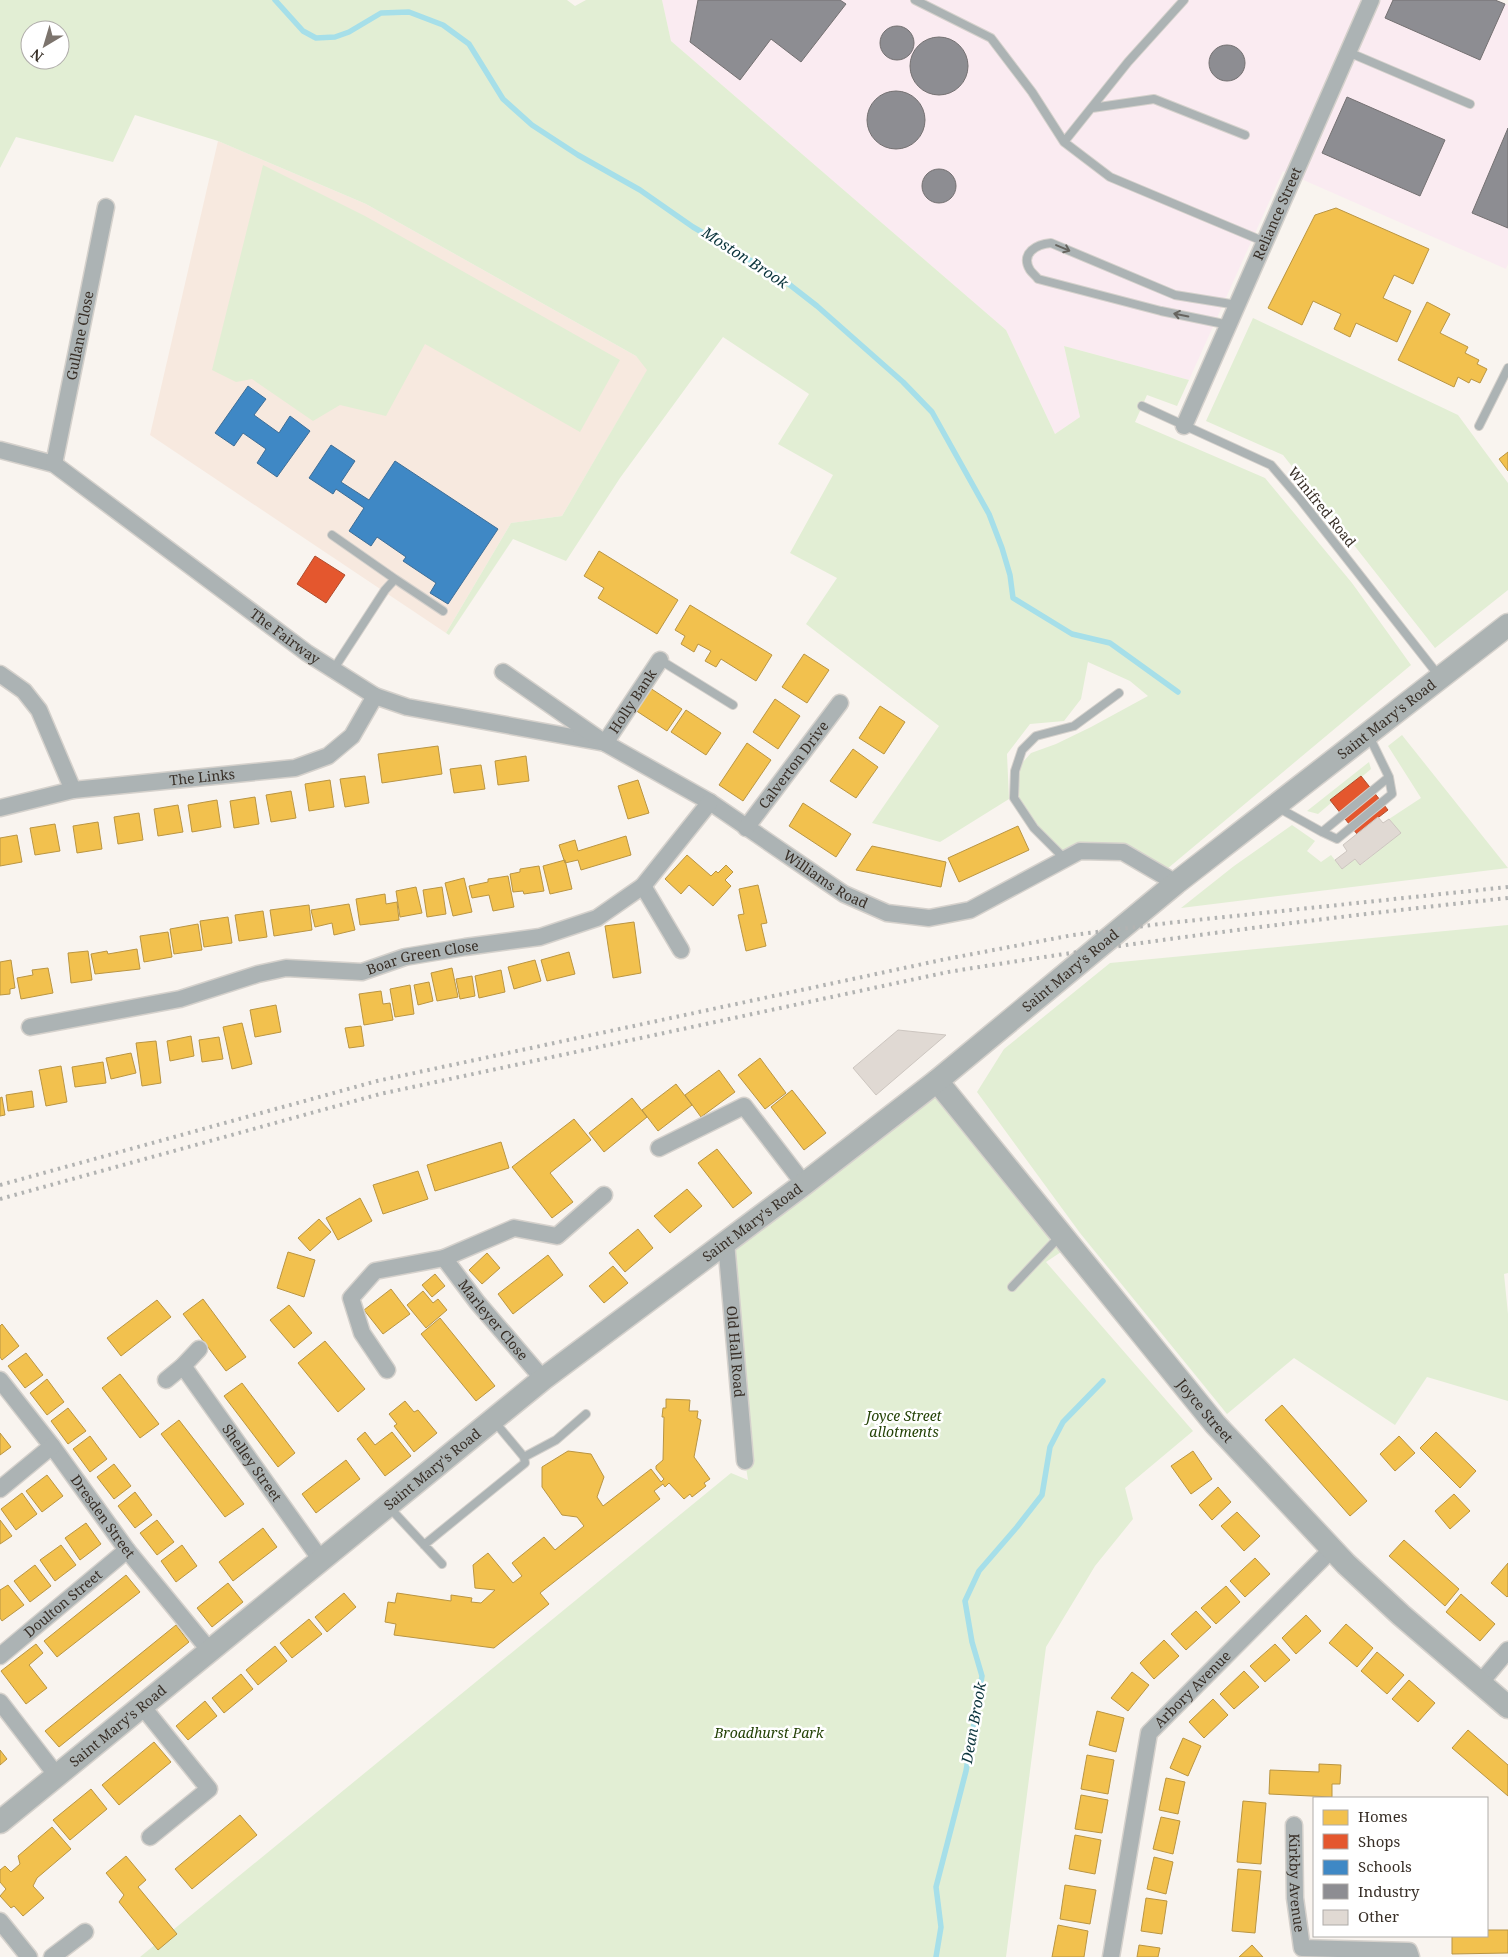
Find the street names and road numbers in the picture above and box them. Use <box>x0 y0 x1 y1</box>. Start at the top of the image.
street label: Reliance Street <box>1248 164 1306 263</box>
street label: Gullane Close <box>61 289 98 382</box>
street label: Winifred Road <box>1284 463 1361 551</box>
street label: The Fairway <box>246 604 324 668</box>
street label: Holly Bank <box>604 664 661 737</box>
street label: Saint Mary's Road <box>1333 674 1440 763</box>
street label: Calverton Drive <box>754 717 832 812</box>
street label: The Links <box>169 764 236 789</box>
street label: Williams Road <box>780 845 872 913</box>
street label: Saint Mary's Road <box>1018 924 1123 1016</box>
street label: Boar Green Close <box>364 935 480 979</box>
street label: Saint Mary's Road <box>698 1178 806 1266</box>
street label: Marleyer Close <box>454 1275 533 1364</box>
street label: Old Hall Road <box>723 1305 749 1399</box>
street label: Joyce Street <box>1172 1374 1238 1447</box>
street label: Shelley Street <box>218 1420 287 1505</box>
street label: Saint Mary's Road <box>380 1423 485 1514</box>
street label: Dresden Street <box>67 1471 140 1562</box>
street label: Doulton Street <box>20 1565 106 1641</box>
street label: Arbory Avenue <box>1150 1646 1235 1731</box>
street label: Saint Mary's Road <box>65 1680 170 1771</box>
street label: Kirkby Avenue <box>1285 1833 1310 1933</box>

